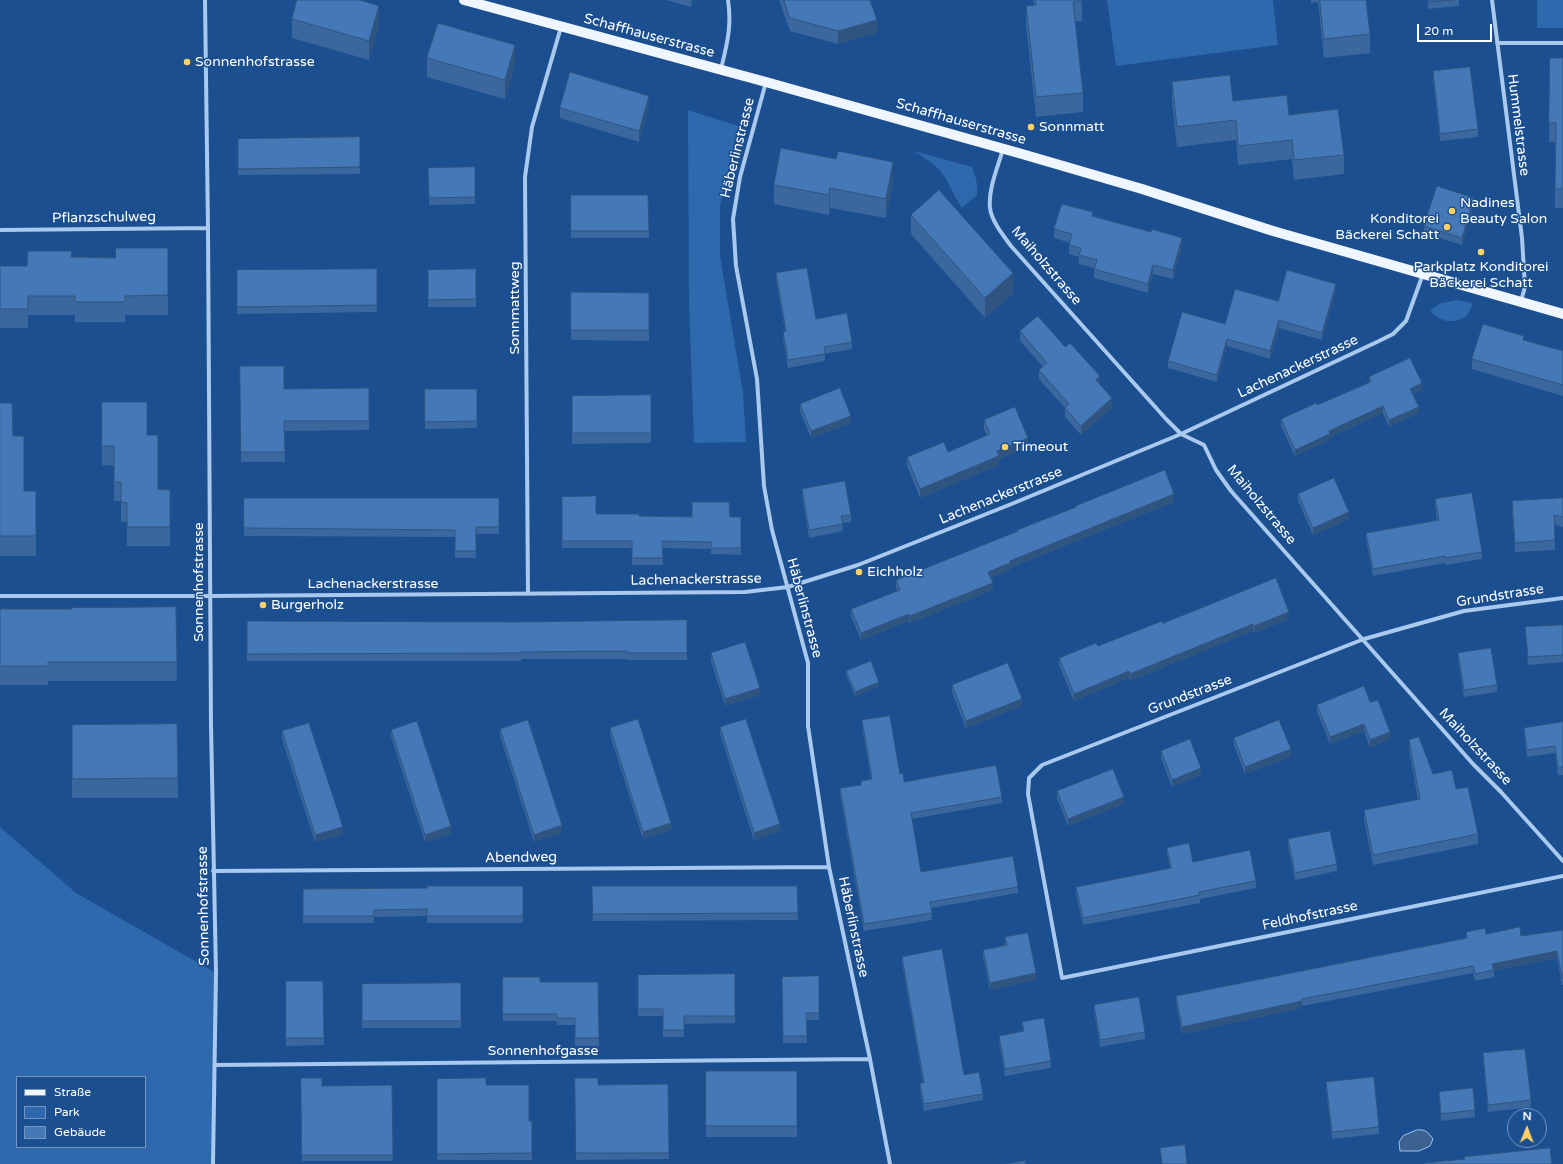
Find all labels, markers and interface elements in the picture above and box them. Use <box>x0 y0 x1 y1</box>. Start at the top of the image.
street label: Schaffhauserstrasse <box>582 10 716 62</box>
scale bar <box>1419 16 1494 42</box>
text: 20 m <box>1424 24 1453 38</box>
place label: Sonnenhofstrasse <box>195 54 315 70</box>
marker: Sonnenhofstrasse <box>182 57 192 67</box>
street label: Hummelstrasse <box>1503 73 1533 177</box>
street label: Schaffhauserstrasse <box>894 95 1028 149</box>
street label: Häberlinstrasse <box>717 96 759 200</box>
place label: Sonnmatt <box>1039 119 1104 135</box>
marker: Sonnmatt <box>1026 122 1036 132</box>
place label: Nadines Beauty Salon <box>1460 195 1547 228</box>
marker: Nadines Beauty Salon <box>1447 206 1457 216</box>
street label: Pflanzschulweg <box>52 209 156 227</box>
place label: Konditorei Bäckerei Schatt <box>1335 211 1439 244</box>
marker: Konditorei Bäckerei Schatt <box>1442 222 1452 232</box>
street label: Maiholzstrasse <box>1007 223 1085 309</box>
marker: Parkplatz Konditorei Bäckerei Schatt <box>1476 247 1486 257</box>
place label: Parkplatz Konditorei Bäckerei Schatt <box>1414 259 1548 292</box>
street label: Sonnmattweg <box>507 261 523 355</box>
street label: Lachenackerstrasse <box>1235 332 1361 402</box>
place label: Timeout <box>1013 439 1068 455</box>
marker: Timeout <box>1000 442 1010 452</box>
street label: Maiholzstrasse <box>1223 462 1299 548</box>
street label: Lachenackerstrasse <box>937 464 1065 528</box>
street label: Sonnenhofstrasse <box>191 522 207 642</box>
street label: Häberlinstrasse <box>783 556 825 660</box>
place label: Eichholz <box>867 564 923 580</box>
marker: Eichholz <box>854 567 864 577</box>
street label: Lachenackerstrasse <box>630 570 762 590</box>
street label: Lachenackerstrasse <box>307 576 439 592</box>
street label: Grundstrasse <box>1455 581 1545 611</box>
place label: Burgerholz <box>271 597 344 613</box>
marker: Burgerholz <box>258 600 268 610</box>
street label: Grundstrasse <box>1146 671 1234 719</box>
street label: Maiholzstrasse <box>1435 705 1515 789</box>
street label: Sonnenhofstrasse <box>195 846 213 966</box>
street label: Abendweg <box>485 849 557 867</box>
street label: Häberlinstrasse <box>834 875 872 979</box>
street label: Feldhofstrasse <box>1261 898 1359 934</box>
street label: Sonnenhofgasse <box>488 1043 598 1059</box>
legend <box>16 1076 146 1148</box>
text: Straße <box>54 1085 91 1099</box>
text: Park <box>54 1105 80 1119</box>
north arrow <box>1507 1108 1547 1148</box>
text: N <box>1523 1110 1532 1123</box>
text: Gebäude <box>54 1125 106 1139</box>

